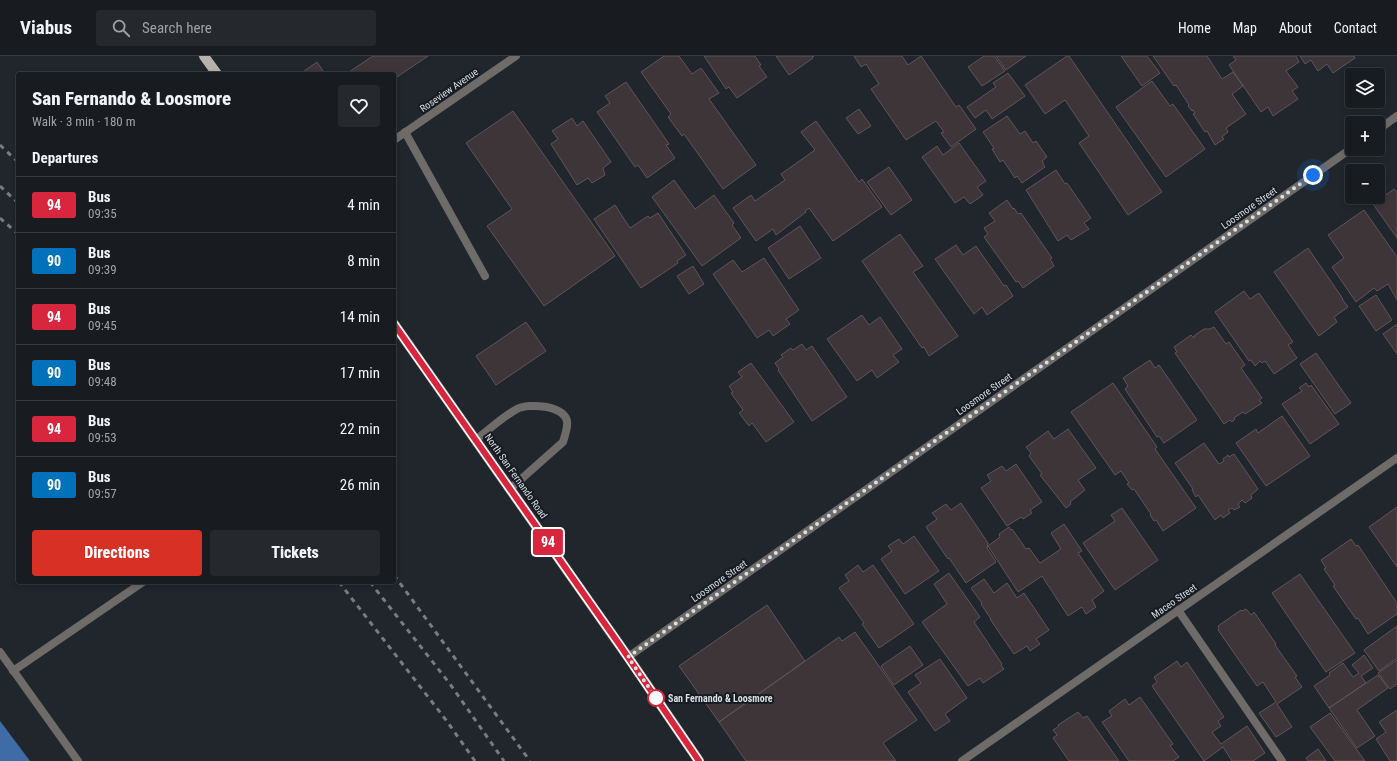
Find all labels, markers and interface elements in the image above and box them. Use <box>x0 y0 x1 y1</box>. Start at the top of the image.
search box <box>96 10 376 46</box>
text: Viabus <box>20 16 72 39</box>
icon: search <box>110 17 132 39</box>
text: Search here <box>142 19 212 37</box>
text: Home <box>1178 20 1211 36</box>
text: Map <box>1233 20 1257 36</box>
text: About <box>1279 20 1312 36</box>
text: Contact <box>1334 20 1377 36</box>
street label: Roseview Avenue <box>418 66 480 114</box>
map controls <box>1345 68 1385 204</box>
button: layers <box>1345 68 1385 108</box>
button: heart <box>338 85 380 127</box>
text: San Fernando & Loosmore <box>32 87 231 110</box>
text: Walk · 3 min · 180 m <box>32 114 136 129</box>
button: + <box>1345 116 1385 156</box>
text: Departures <box>32 149 98 167</box>
button: − <box>1345 164 1385 204</box>
your location <box>1303 165 1323 185</box>
street label: Loosmore Street <box>1219 185 1279 231</box>
text: Bus <box>88 188 111 206</box>
text: 4 min <box>347 196 380 214</box>
text: 94 <box>47 197 61 213</box>
text: 09:35 <box>88 206 117 221</box>
text: Bus <box>88 244 111 262</box>
text: 8 min <box>347 252 380 270</box>
text: 90 <box>47 253 61 269</box>
text: 09:39 <box>88 262 117 277</box>
text: Bus <box>88 300 111 318</box>
text: 14 min <box>340 308 380 326</box>
text: 94 <box>47 309 61 325</box>
text: 09:45 <box>88 318 117 333</box>
text: Bus <box>88 356 111 374</box>
text: 17 min <box>340 364 380 382</box>
text: 90 <box>47 365 61 381</box>
street label: Loosmore Street <box>954 371 1014 417</box>
text: 09:48 <box>88 374 117 389</box>
text: Bus <box>88 412 111 430</box>
text: 22 min <box>340 420 380 438</box>
text: 94 <box>47 421 61 437</box>
text: 09:53 <box>88 430 117 445</box>
street label: North San Fernando Road <box>483 431 549 521</box>
text: Bus <box>88 468 111 486</box>
text: 26 min <box>340 476 380 494</box>
text: 90 <box>47 477 61 493</box>
text: 09:57 <box>88 486 117 501</box>
line badge: 94 <box>530 529 566 555</box>
button: Directions <box>32 530 202 576</box>
button: Tickets <box>210 530 380 576</box>
text: 94 <box>541 534 555 550</box>
street label: Loosmore Street <box>689 558 749 604</box>
street label: Maceo Street <box>1149 581 1199 621</box>
marker: San Fernando & Loosmore <box>647 689 665 707</box>
place label: San Fernando & Loosmore <box>668 693 773 704</box>

